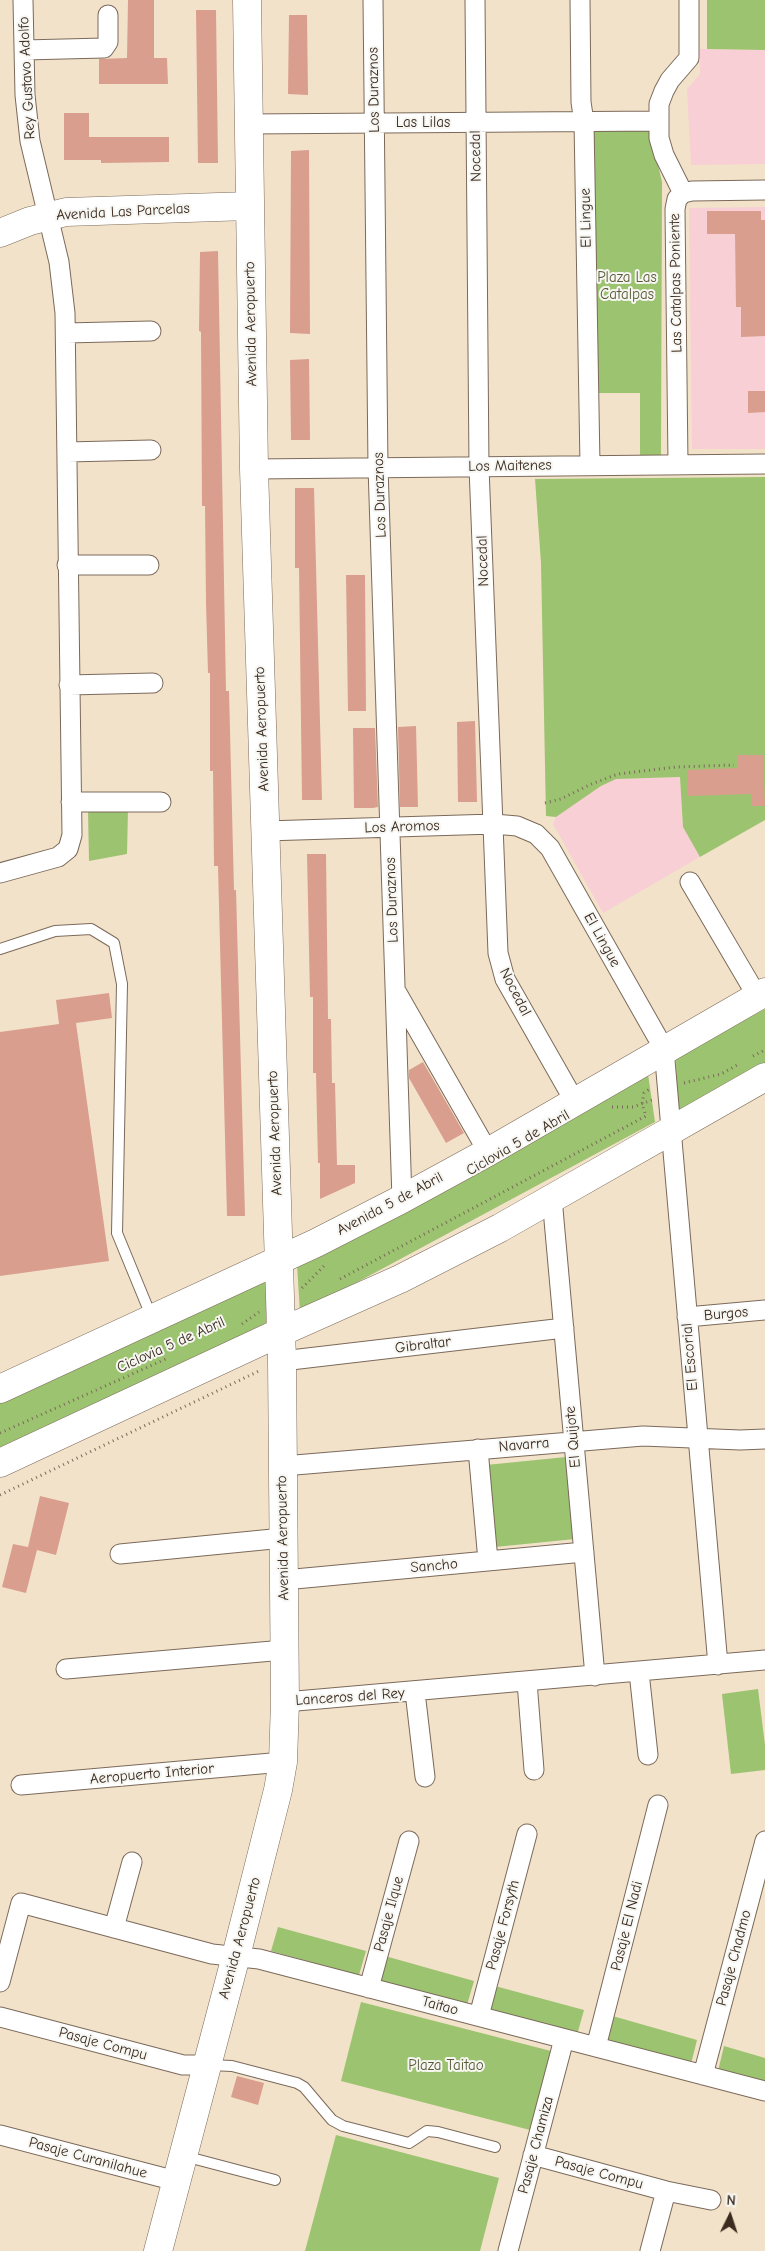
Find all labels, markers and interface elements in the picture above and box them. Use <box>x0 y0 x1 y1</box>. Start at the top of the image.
street label: Rey Gustavo Adolfo <box>15 16 39 140</box>
street label: Los Duraznos <box>364 47 384 133</box>
street label: Las Lilas <box>396 114 450 132</box>
street label: Nocedal <box>467 130 485 182</box>
street label: El Lingue <box>576 188 596 248</box>
street label: Avenida Las Parcelas <box>56 200 190 224</box>
street label: Las Catalpas Poniente <box>666 213 686 353</box>
street label: Avenida Aeropuerto <box>241 261 261 387</box>
park label: Plaza Las Catalpas <box>597 269 657 304</box>
street label: Los Duraznos <box>370 452 390 538</box>
street label: Los Maitenes <box>468 456 552 476</box>
street label: Nocedal <box>473 535 493 587</box>
street label: Avenida Aeropuerto <box>251 666 273 792</box>
street label: Los Aromos <box>364 817 440 837</box>
street label: Los Duraznos <box>382 857 402 943</box>
street label: El Lingue <box>580 910 624 970</box>
street label: Nocedal <box>495 965 535 1019</box>
street label: Avenida Aeropuerto <box>264 1070 286 1196</box>
street label: Ciclovia 5 de Abril <box>463 1106 573 1180</box>
street label: Avenida 5 de Abril <box>334 1168 446 1240</box>
street label: Burgos <box>703 1303 749 1325</box>
street label: Ciclovia 5 de Abril <box>114 1313 228 1377</box>
street label: El Escorial <box>678 1322 702 1392</box>
street label: Gibraltar <box>394 1333 452 1357</box>
street label: El Quijote <box>561 1405 585 1469</box>
street label: Navarra <box>498 1434 550 1456</box>
street label: Avenida Aeropuerto <box>273 1475 293 1601</box>
street label: Sancho <box>410 1555 458 1577</box>
street label: Lanceros del Rey <box>295 1684 405 1710</box>
street label: Aeropuerto Interior <box>89 1760 215 1788</box>
street label: Pasaje Ilque <box>370 1874 408 1954</box>
street label: Avenida Aeropuerto <box>215 1875 265 2001</box>
street label: Pasaje Forsyth <box>482 1878 524 1972</box>
street label: Pasaje El Nadi <box>607 1879 647 1973</box>
street label: Pasaje Chadmo <box>713 1908 755 2008</box>
street label: Taitao <box>420 1993 460 2019</box>
street label: Pasaje Compu <box>57 2024 149 2064</box>
park label: Plaza Taitao <box>408 2057 484 2075</box>
street label: Pasaje Chamiza <box>514 2094 558 2196</box>
street label: Pasaje Curanilahue <box>27 2134 149 2182</box>
street label: Pasaje Compu <box>553 2153 645 2193</box>
north arrow <box>705 2191 755 2241</box>
text: N <box>726 2192 736 2209</box>

